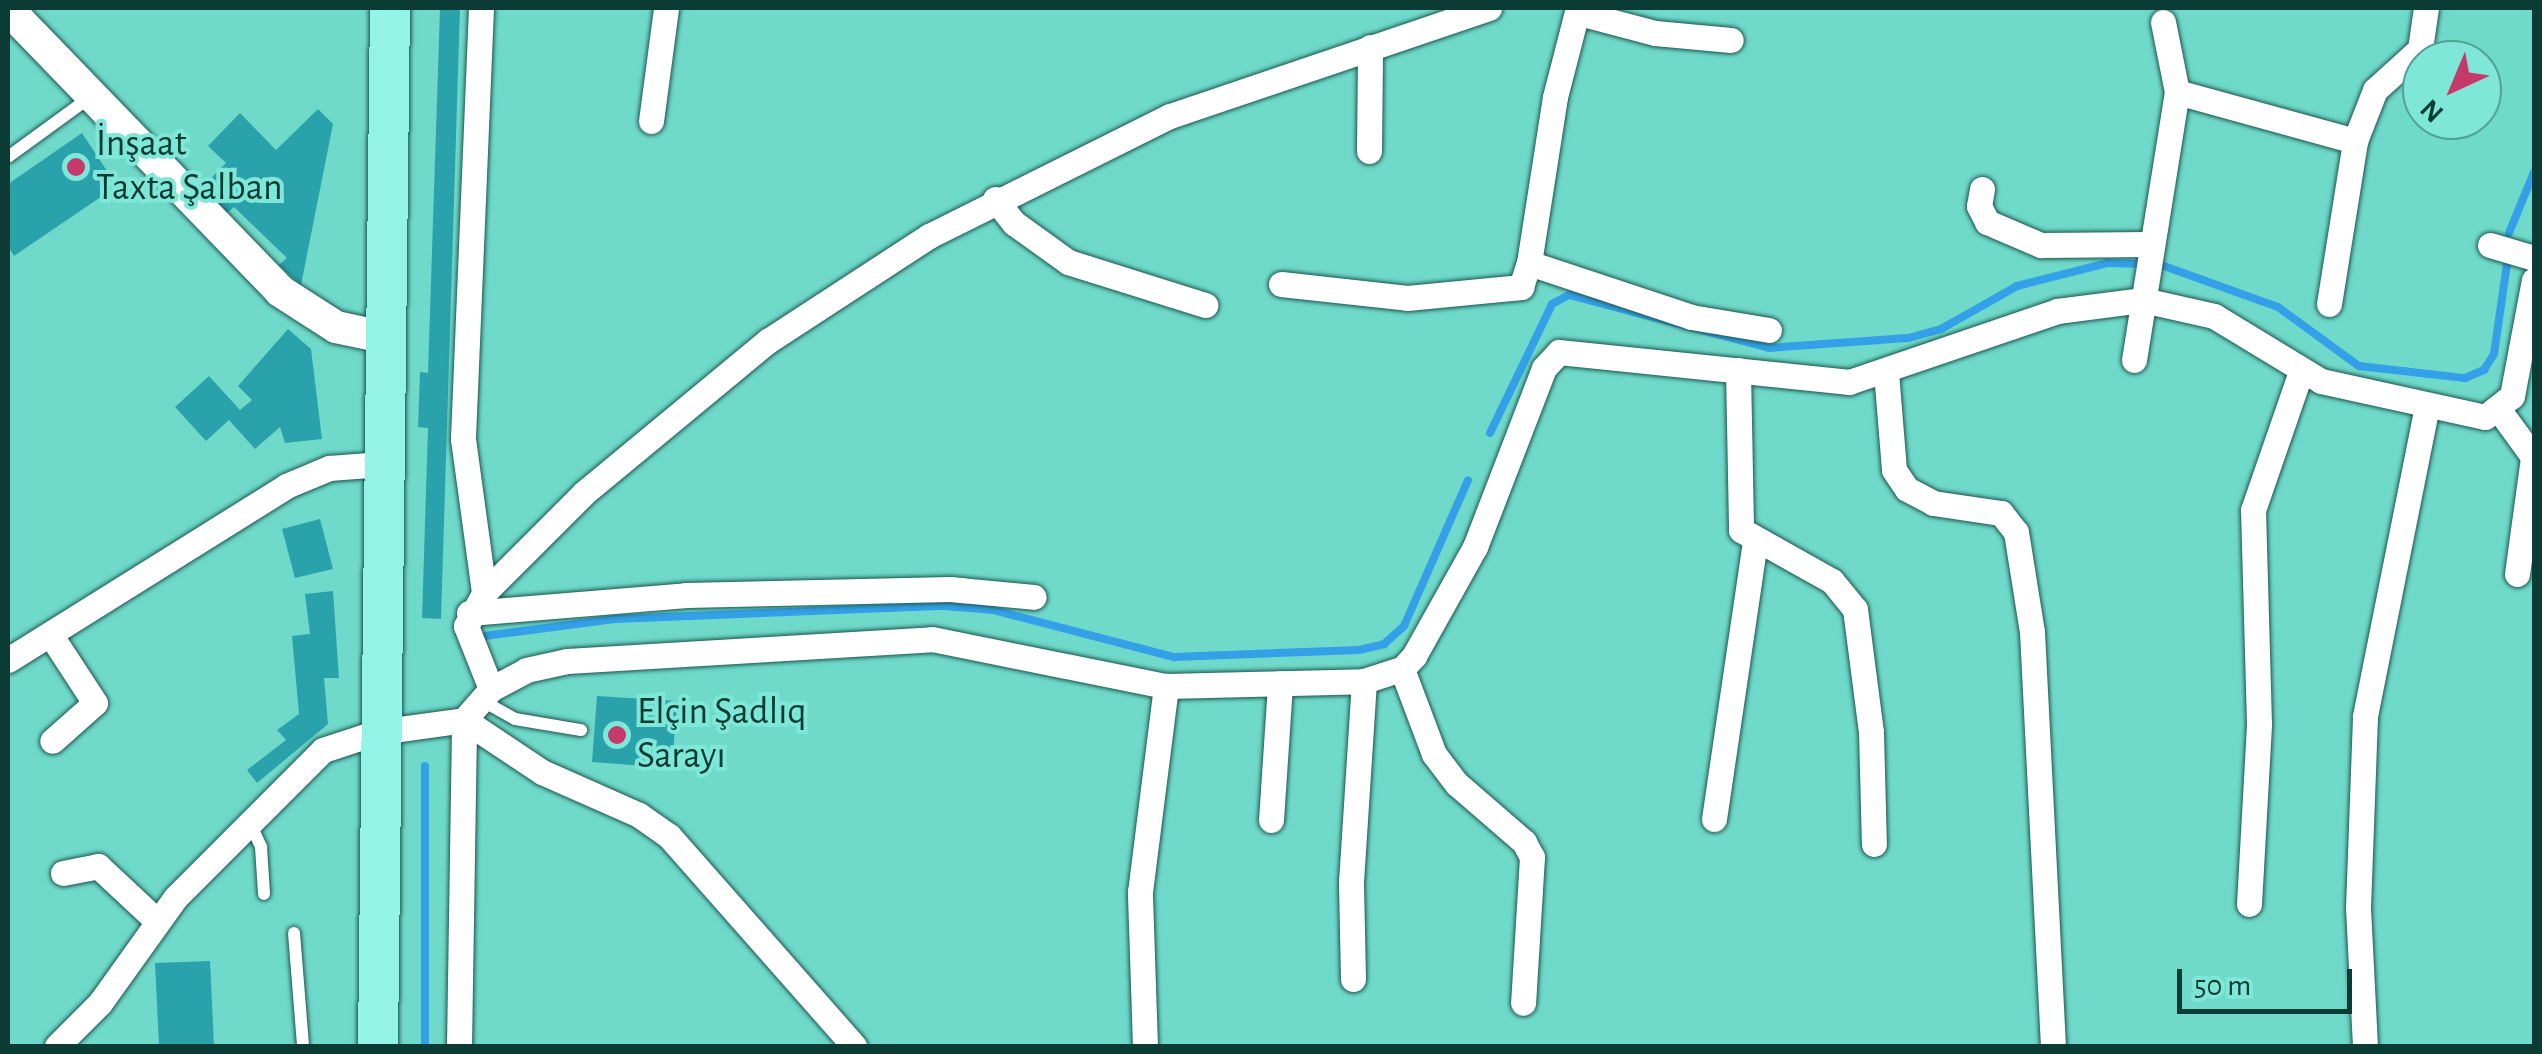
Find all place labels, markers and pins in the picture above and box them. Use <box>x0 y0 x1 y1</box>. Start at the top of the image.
place label: İnşaat Taxta Şalban <box>96 122 283 212</box>
marker: İnşaat Taxta Şalban <box>65 156 87 178</box>
place label: Elçin Şadlıq Sarayı <box>637 690 807 779</box>
marker: Elçin Şadlıq Sarayı <box>606 724 628 746</box>

